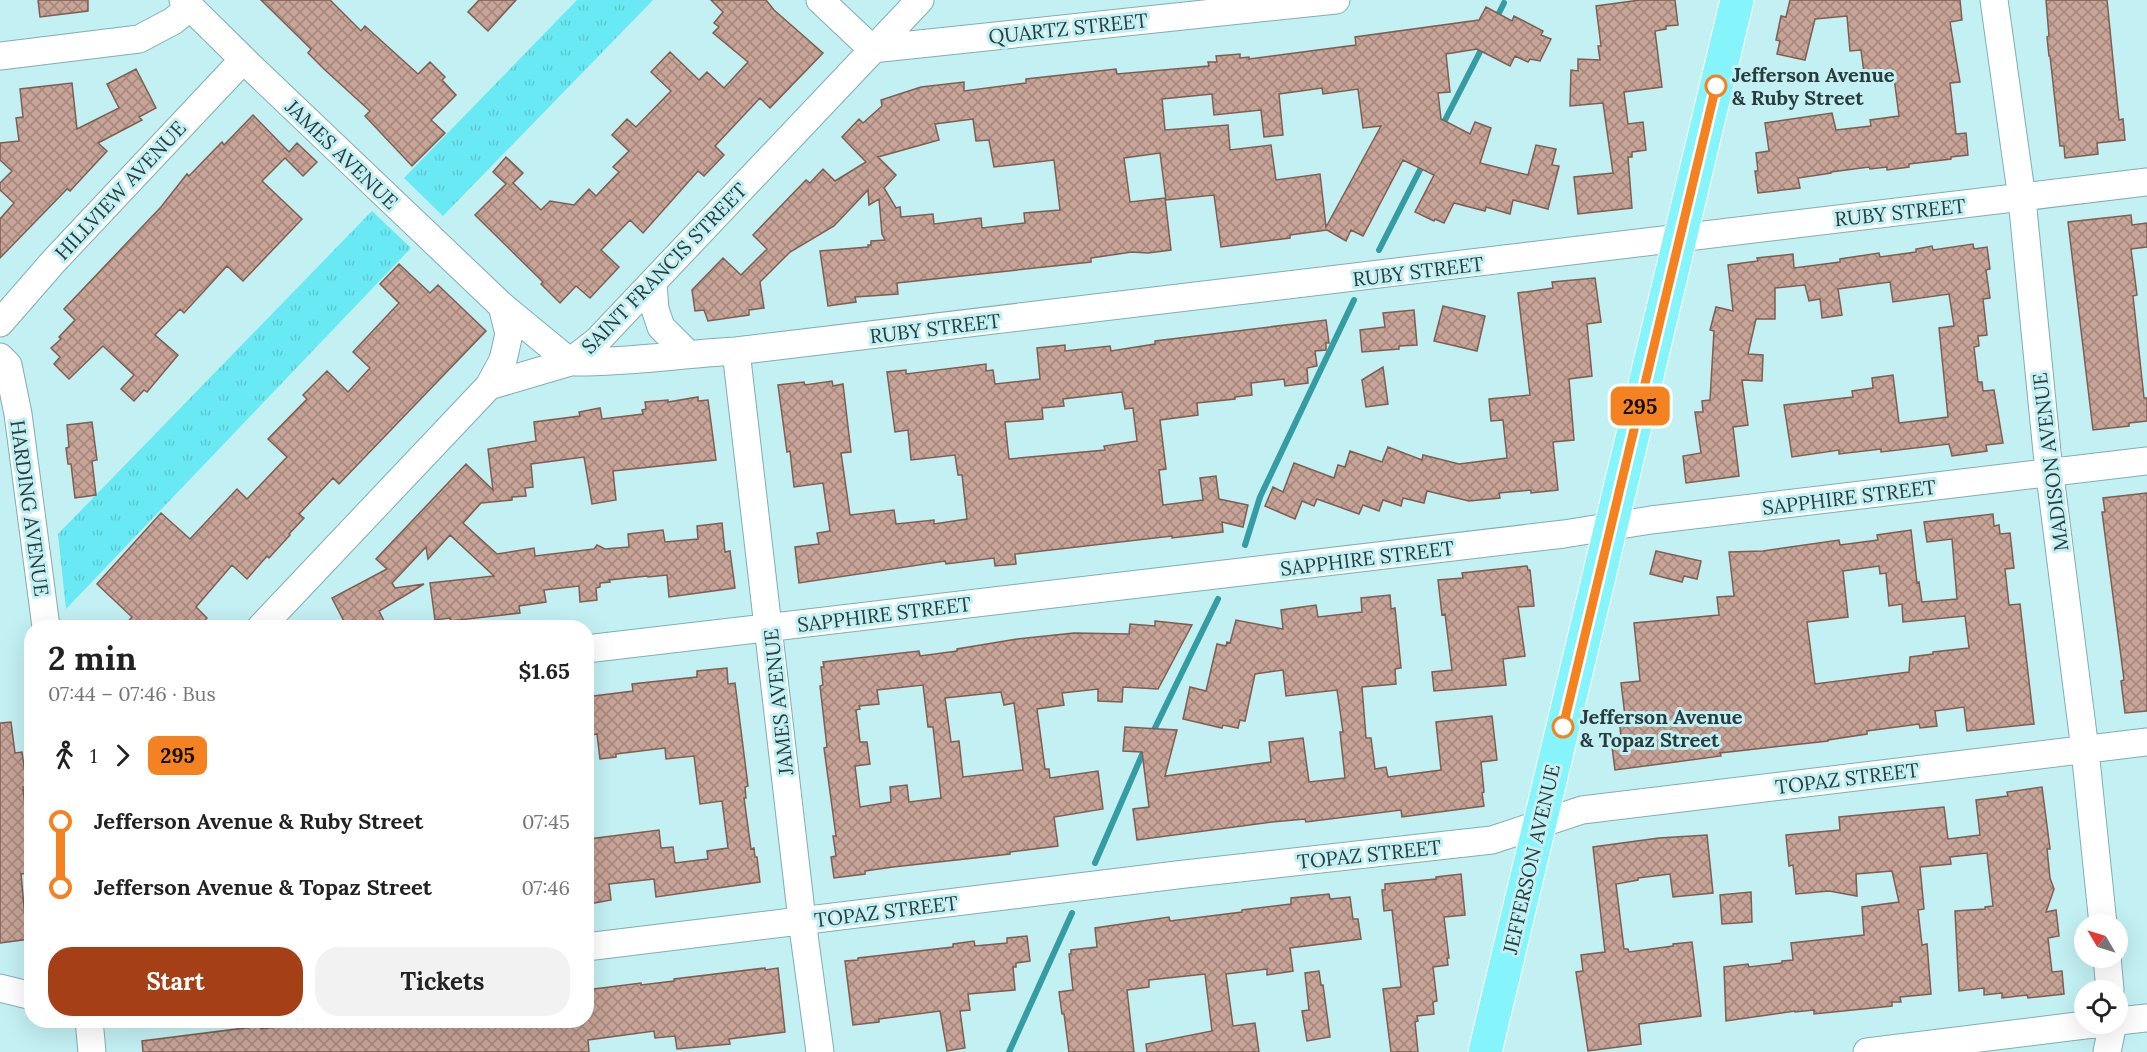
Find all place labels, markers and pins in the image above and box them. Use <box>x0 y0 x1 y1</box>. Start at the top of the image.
place label: Jefferson Avenue & Ruby Street <box>1732 62 1895 110</box>
marker: Jefferson Avenue & Ruby Street <box>1705 75 1727 97</box>
place label: Jefferson Avenue & Topaz Street <box>1580 704 1743 752</box>
marker: Jefferson Avenue & Topaz Street <box>1552 716 1574 738</box>

